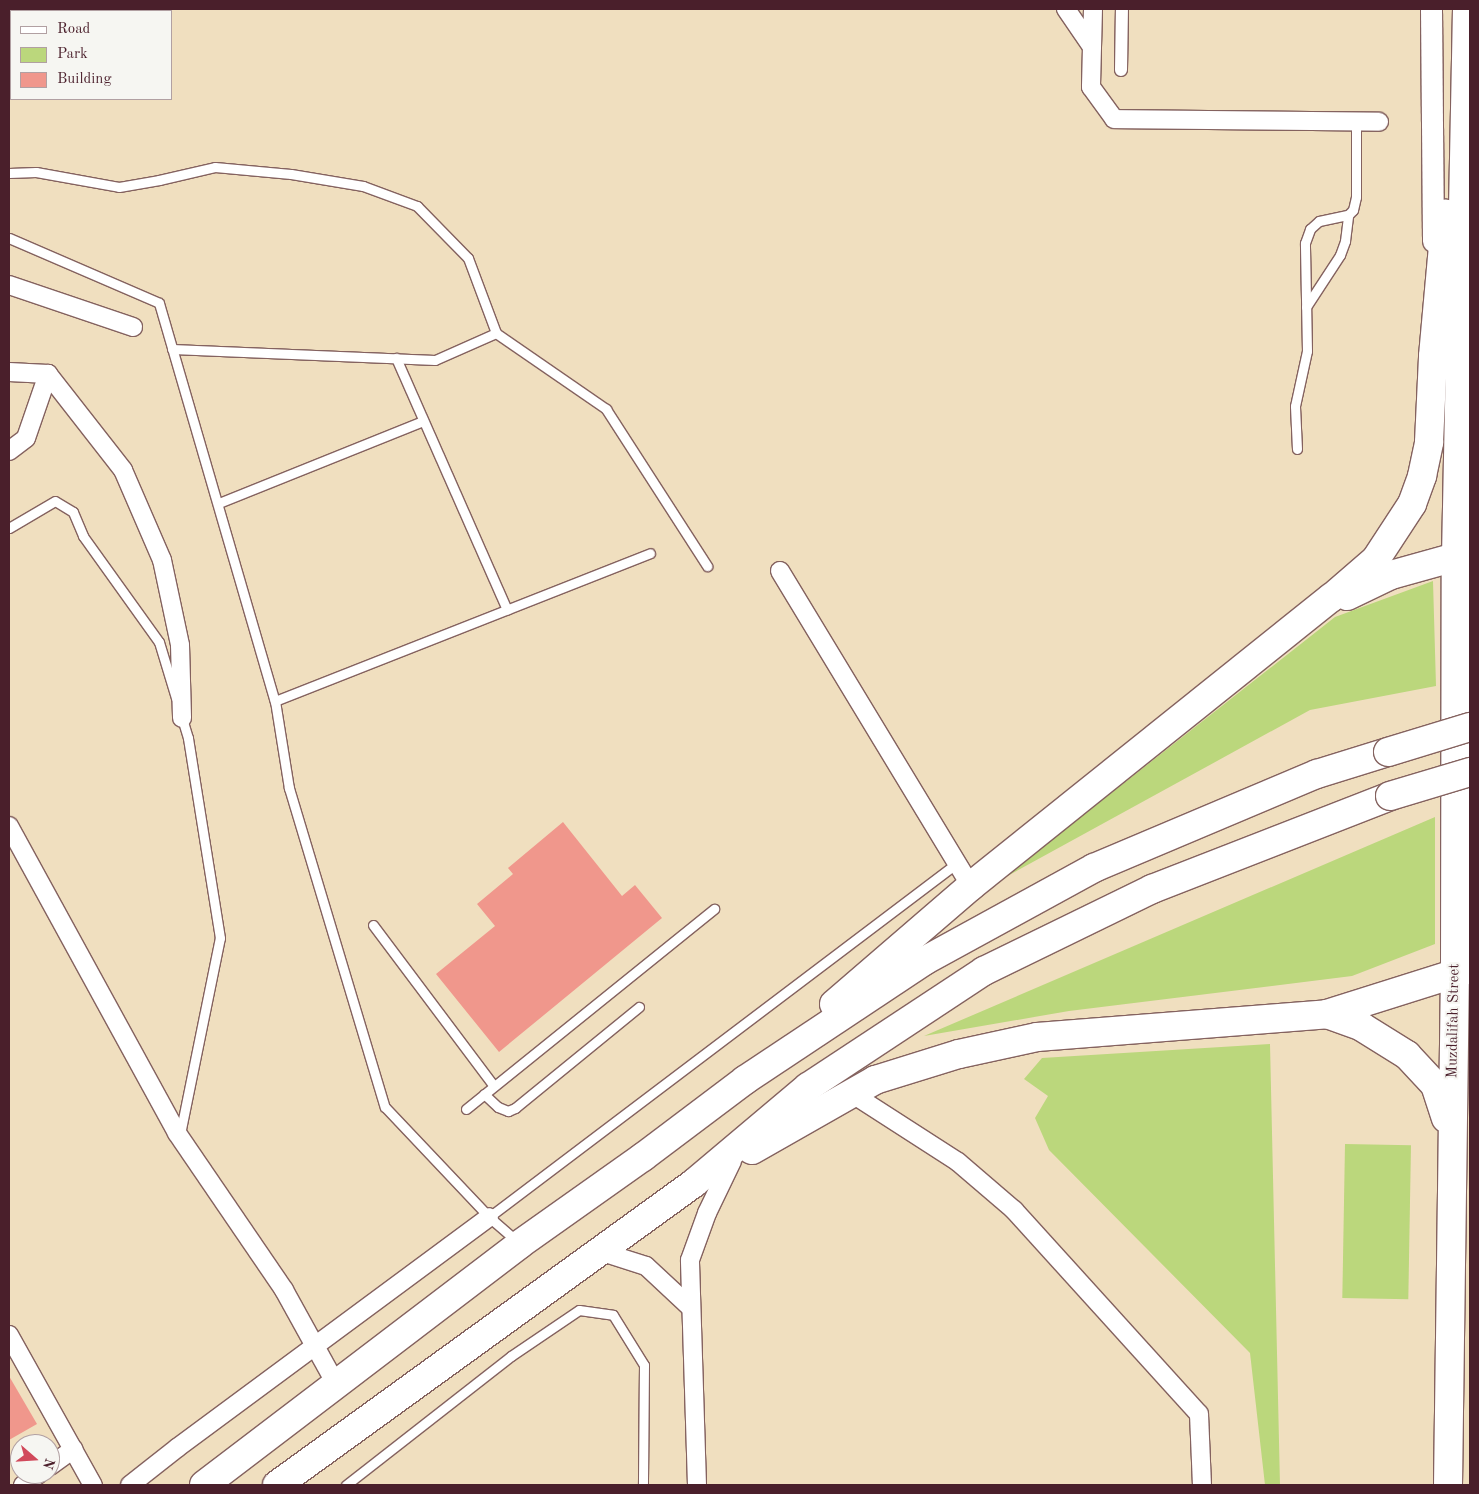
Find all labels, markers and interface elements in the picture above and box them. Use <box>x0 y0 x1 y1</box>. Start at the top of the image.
legend <box>10 10 172 100</box>
text: Road <box>57 22 90 37</box>
text: Park <box>57 47 88 62</box>
text: Building <box>57 72 112 87</box>
street label: Muzdalifah Street <box>1444 963 1464 1079</box>
north arrow <box>10 1434 60 1484</box>
text: N <box>40 1456 57 1471</box>

